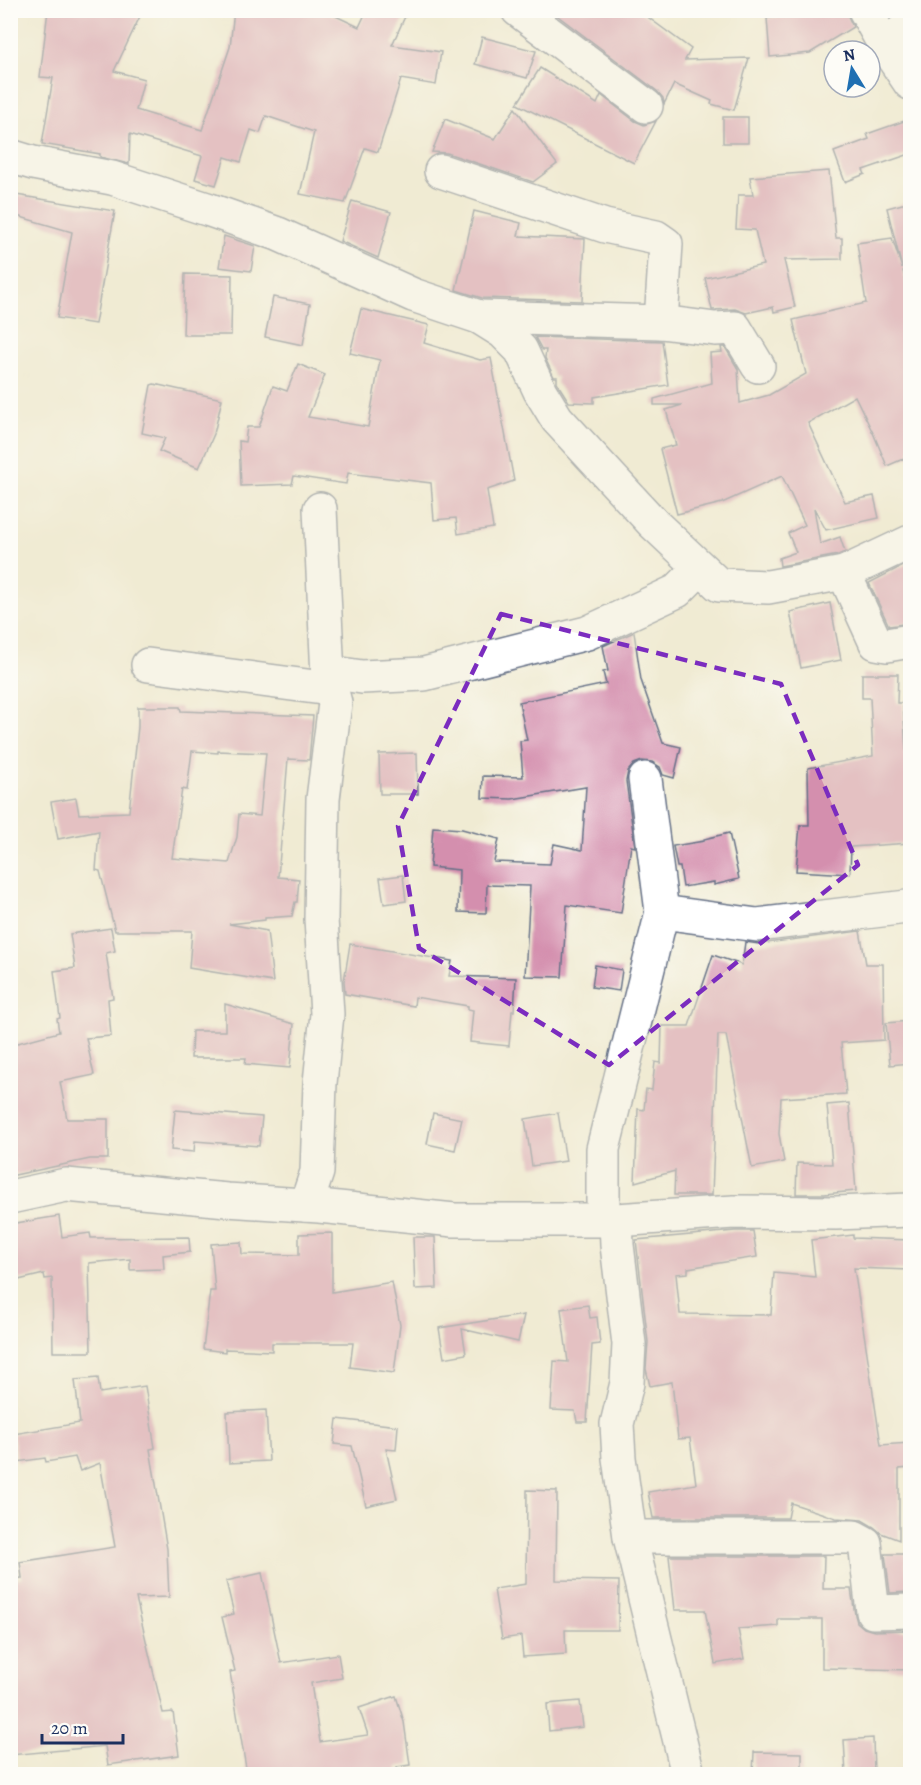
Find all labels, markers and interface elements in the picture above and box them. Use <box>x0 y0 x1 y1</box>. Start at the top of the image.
north arrow <box>822 39 882 99</box>
text: N <box>842 43 857 67</box>
scale bar <box>42 1707 123 1745</box>
text: 20 m <box>51 1716 88 1740</box>

